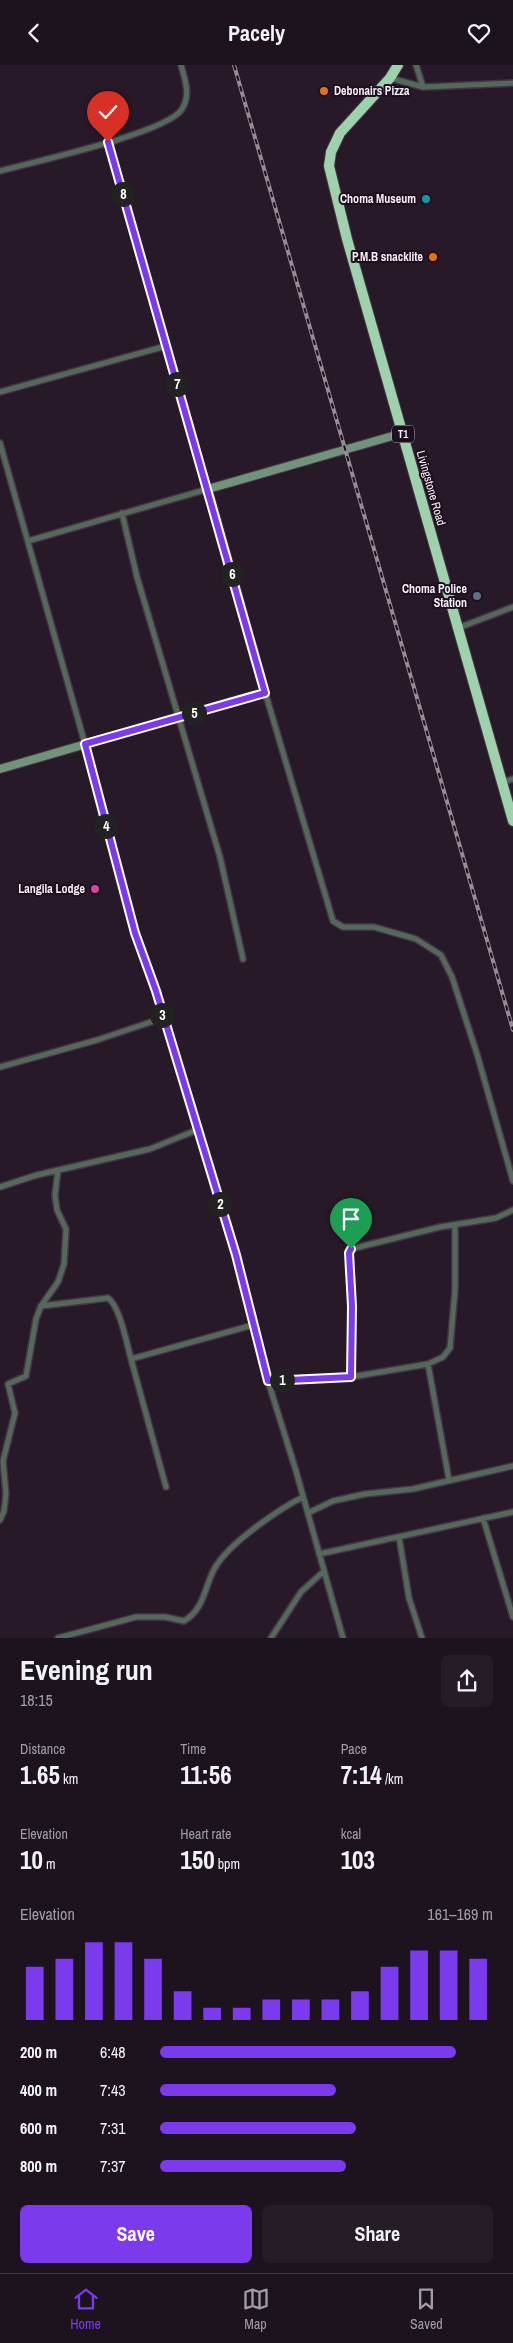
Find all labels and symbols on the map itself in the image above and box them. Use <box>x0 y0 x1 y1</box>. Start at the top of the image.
place label: Debonairs Pizza <box>334 83 410 99</box>
marker: Debonairs Pizza <box>318 85 330 97</box>
pin <box>87 91 129 142</box>
pin: 8 <box>110 181 136 207</box>
place label: Choma Museum <box>340 191 416 207</box>
marker: Choma Museum <box>420 193 432 205</box>
place label: P.M.B snacklite <box>352 249 424 265</box>
marker: P.M.B snacklite <box>427 251 439 263</box>
pin: 7 <box>164 371 190 397</box>
road number: T1 <box>392 425 414 443</box>
street label: Livingstone Road <box>413 449 449 527</box>
pin: 6 <box>220 561 244 587</box>
place label: Choma Police Station <box>402 581 468 611</box>
marker: Choma Police Station <box>471 590 483 602</box>
pin: 5 <box>182 701 206 725</box>
pin: 4 <box>94 813 118 839</box>
place label: Langila Lodge <box>18 881 86 897</box>
marker: Langila Lodge <box>89 883 101 895</box>
pin: 3 <box>150 1003 174 1027</box>
pin: 2 <box>208 1191 232 1217</box>
pin <box>330 1198 372 1249</box>
pin: 1 <box>270 1367 294 1393</box>

